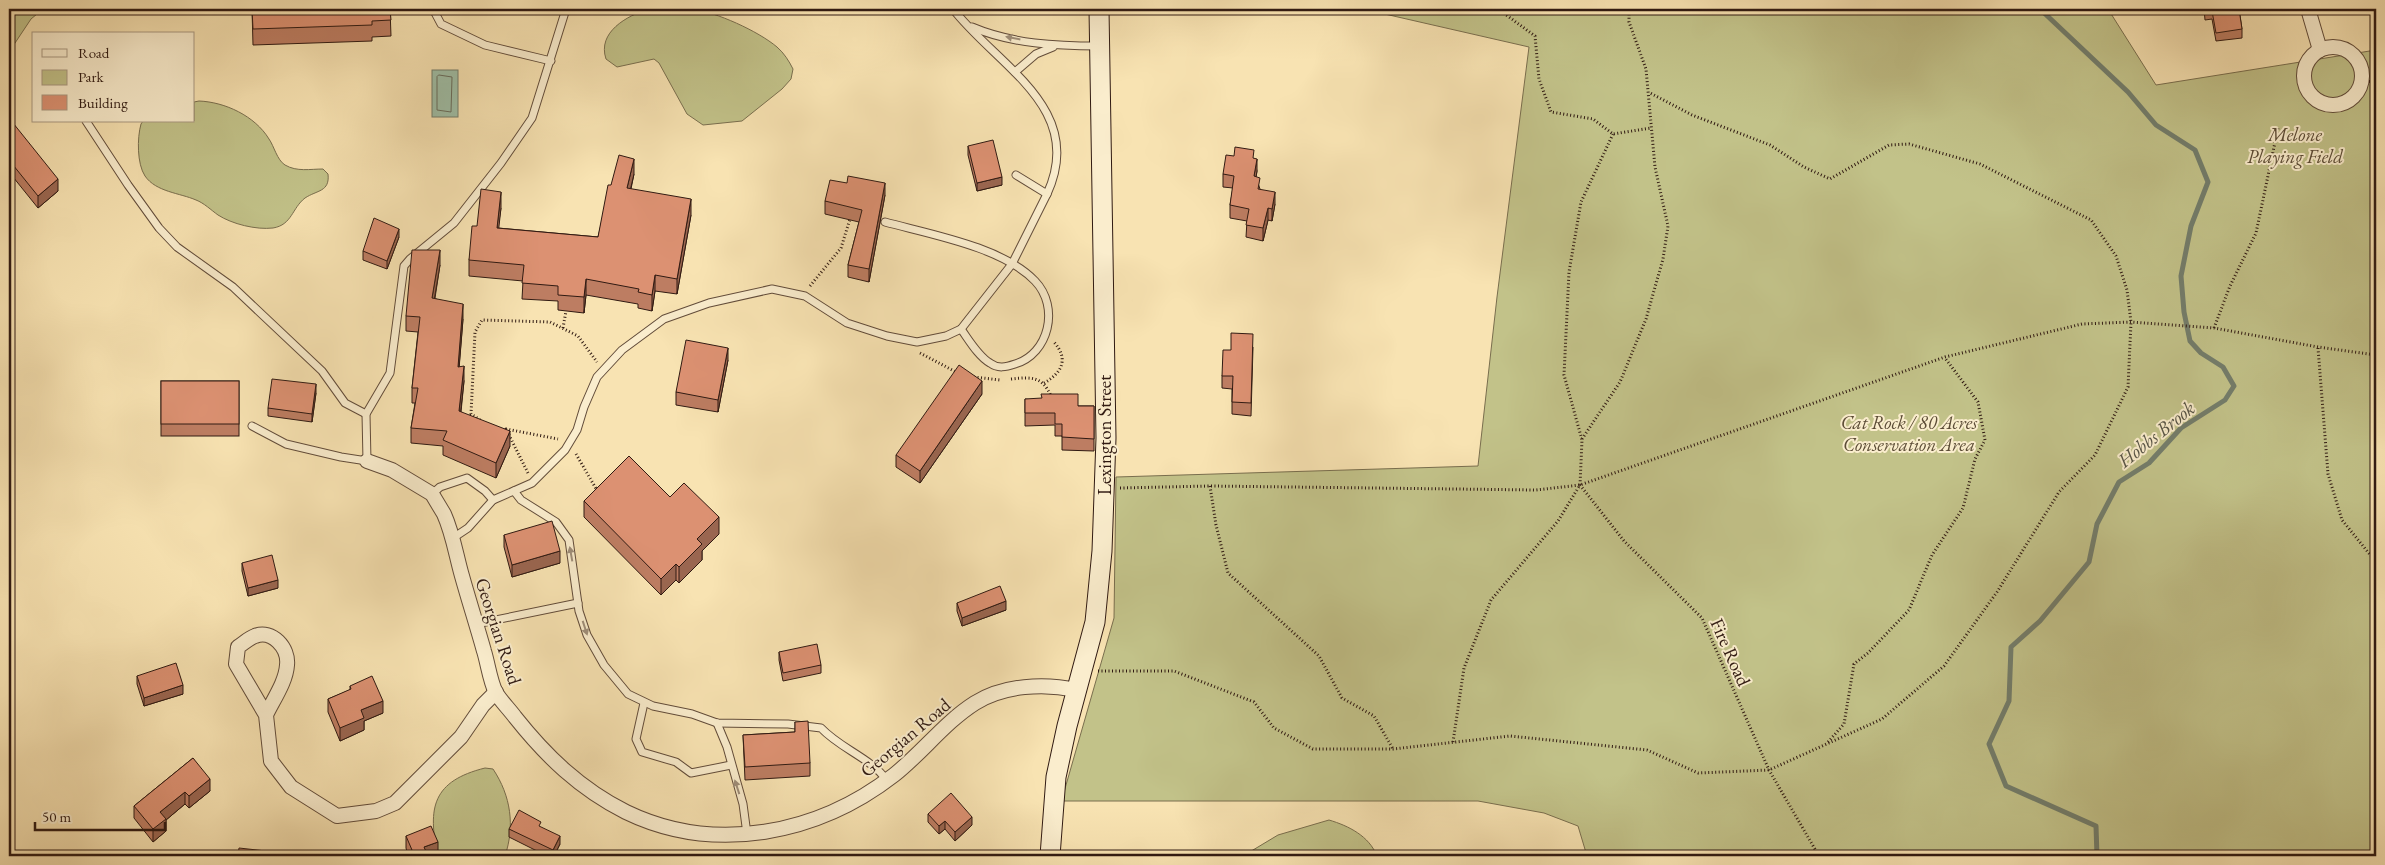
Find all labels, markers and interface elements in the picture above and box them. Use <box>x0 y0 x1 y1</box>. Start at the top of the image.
legend <box>32 32 195 122</box>
one-way arrow <box>1005 34 1021 42</box>
text: Road <box>78 43 110 62</box>
text: Park <box>78 67 105 86</box>
text: Building <box>78 93 128 112</box>
park label: Melone Playing Field <box>2247 122 2343 169</box>
street label: Lexington Street <box>1092 375 1117 495</box>
water label: Hobbs Brook <box>2111 395 2200 474</box>
park label: Cat Rock / 80 Acres Conservation Area <box>1841 410 1978 457</box>
one-way arrow <box>567 546 575 562</box>
street label: Georgian Road <box>469 575 528 688</box>
street label: Fire Road <box>1705 614 1757 690</box>
one-way arrow <box>581 620 589 635</box>
street label: Georgian Road <box>855 692 956 783</box>
one-way arrow <box>733 780 740 795</box>
scale bar <box>35 800 165 832</box>
text: 50 m <box>42 807 71 826</box>

